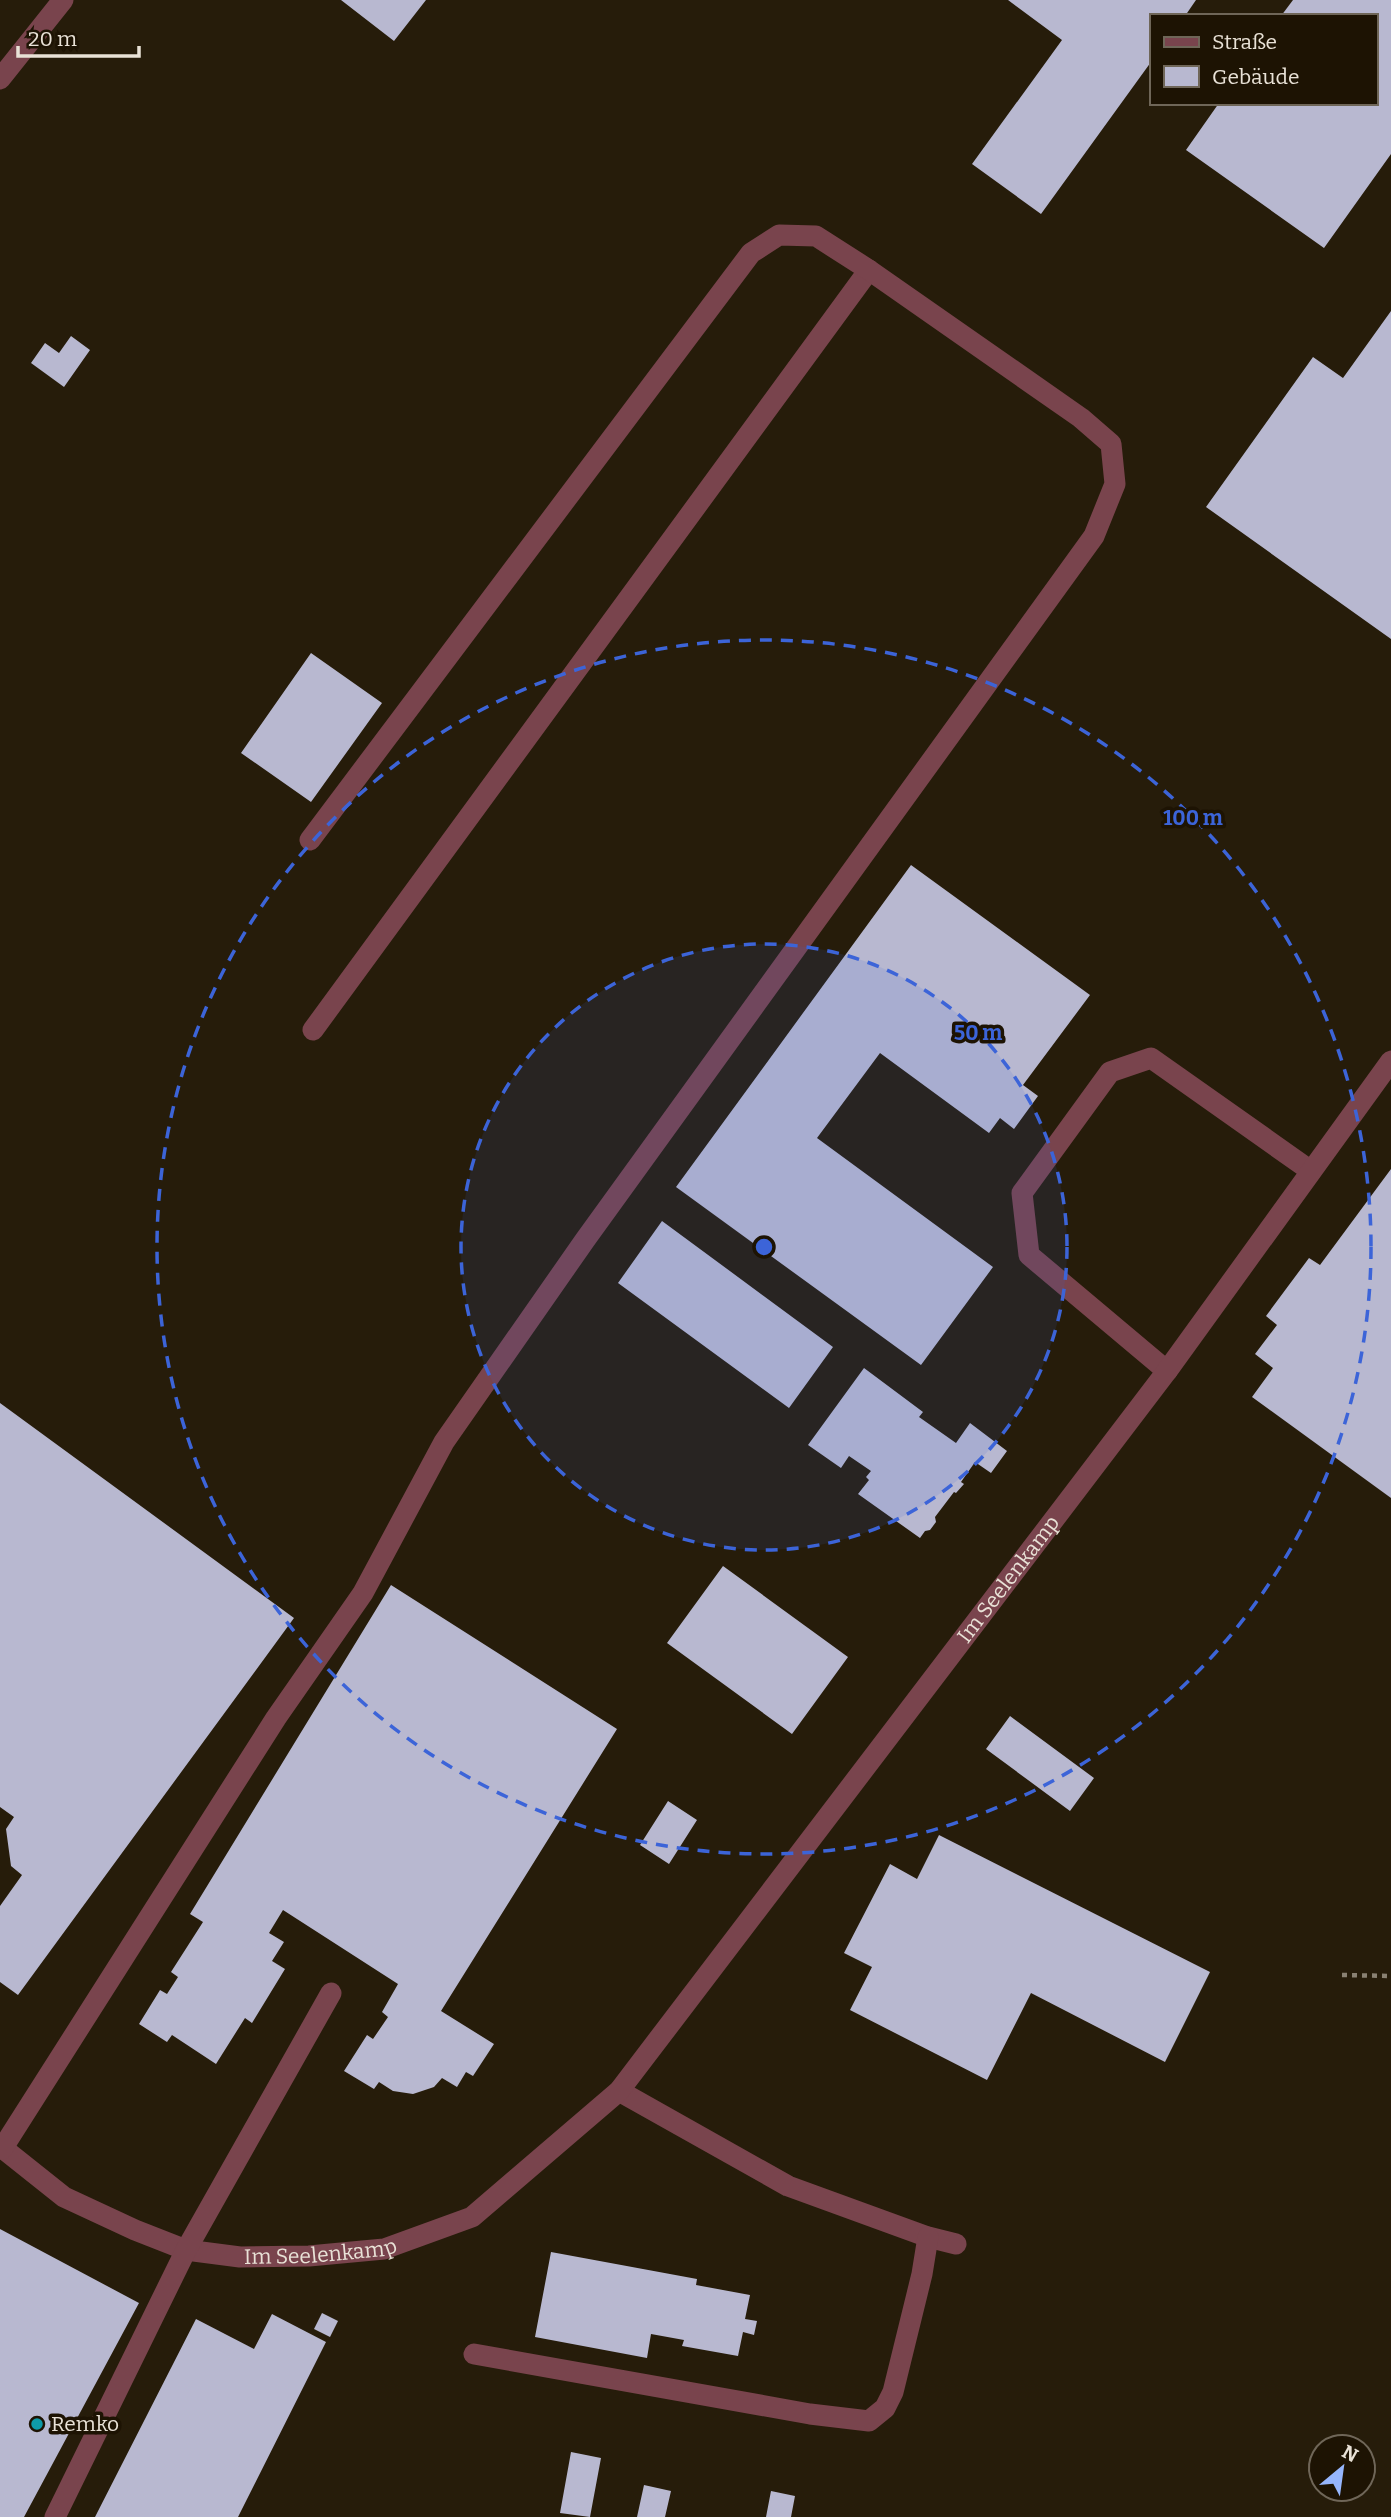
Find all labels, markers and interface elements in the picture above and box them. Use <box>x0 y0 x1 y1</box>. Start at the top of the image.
scale bar <box>18 14 138 58</box>
legend <box>1150 14 1377 105</box>
text: 20 m <box>28 26 77 52</box>
text: Straße <box>1212 29 1277 55</box>
text: Gebäude <box>1212 64 1300 90</box>
text: 100 m <box>1163 805 1223 831</box>
text: 50 m <box>954 1020 1002 1046</box>
centre of rings <box>752 1235 776 1259</box>
street label: Im Seelenkamp <box>952 1510 1065 1648</box>
street label: Im Seelenkamp <box>244 2232 401 2270</box>
place label: Remko <box>51 2411 119 2437</box>
marker: Remko <box>29 2416 45 2432</box>
north arrow <box>1307 2433 1377 2503</box>
text: N <box>1338 2440 1362 2467</box>

